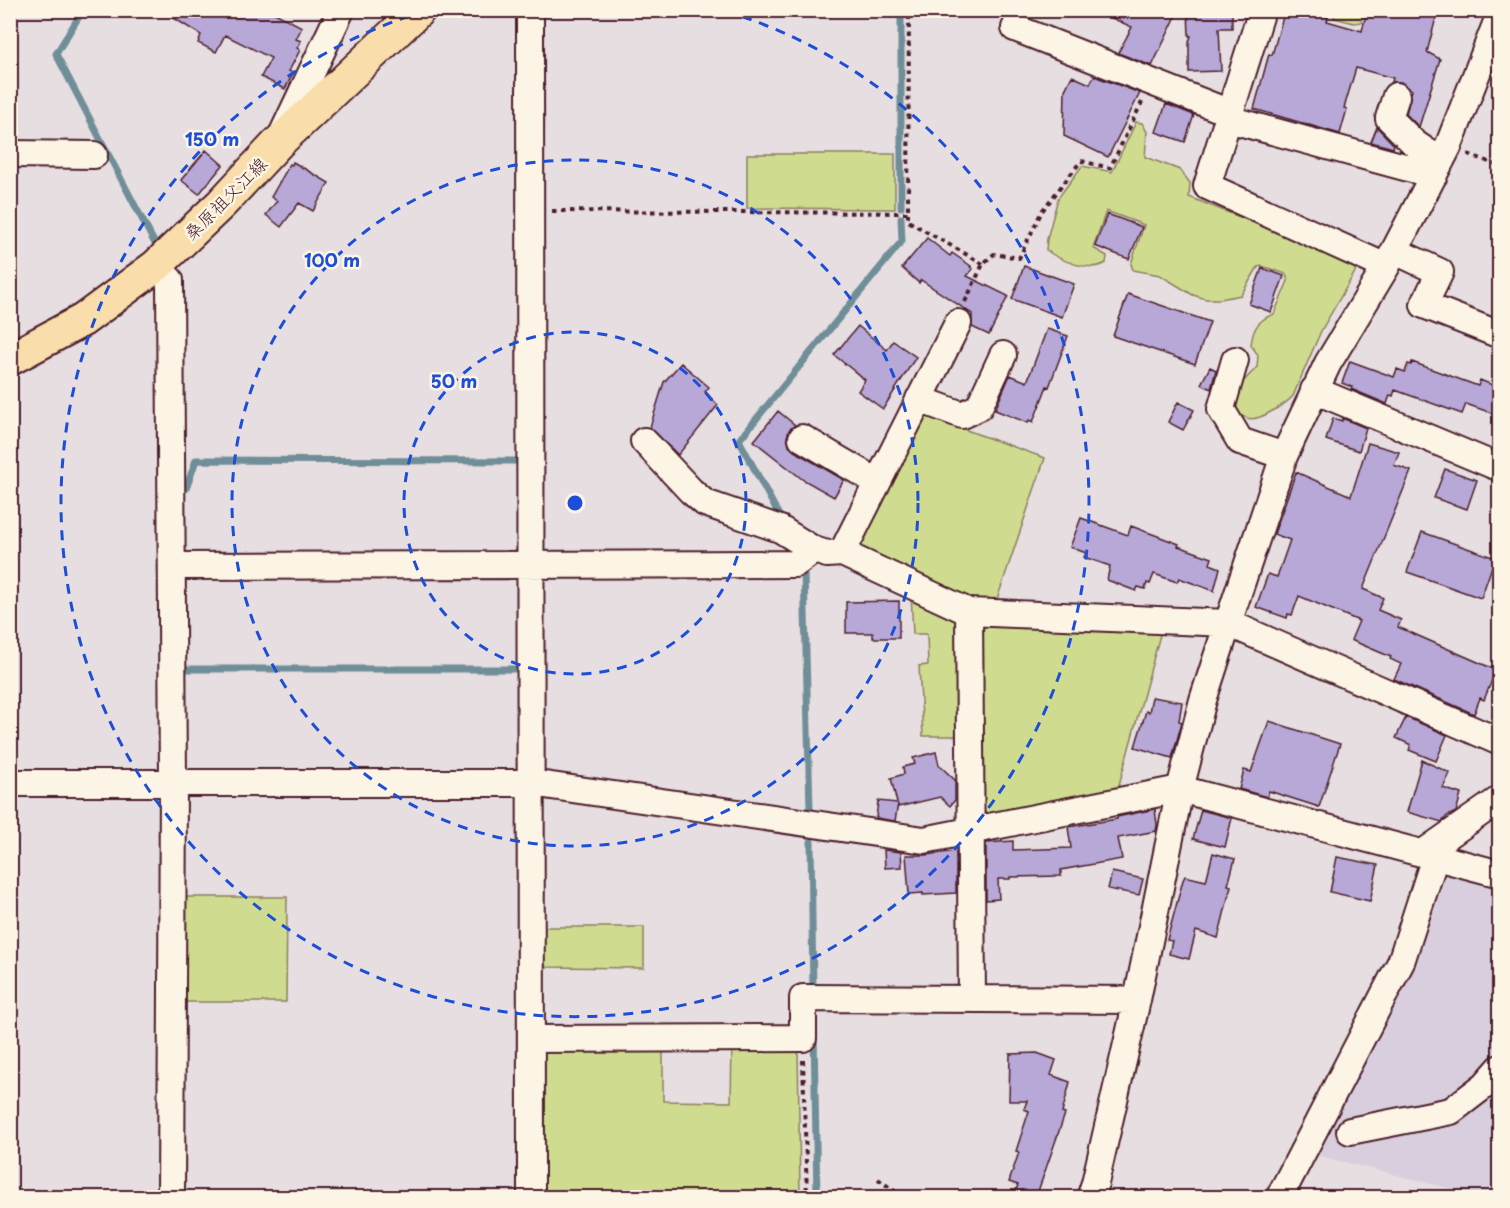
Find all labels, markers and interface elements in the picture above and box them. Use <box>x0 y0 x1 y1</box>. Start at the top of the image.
text: 150 m <box>185 125 239 152</box>
street label: 桑原祖父江線 <box>177 150 273 246</box>
text: 100 m <box>304 246 360 273</box>
text: 50 m <box>431 367 477 394</box>
centre of rings <box>565 493 585 513</box>

